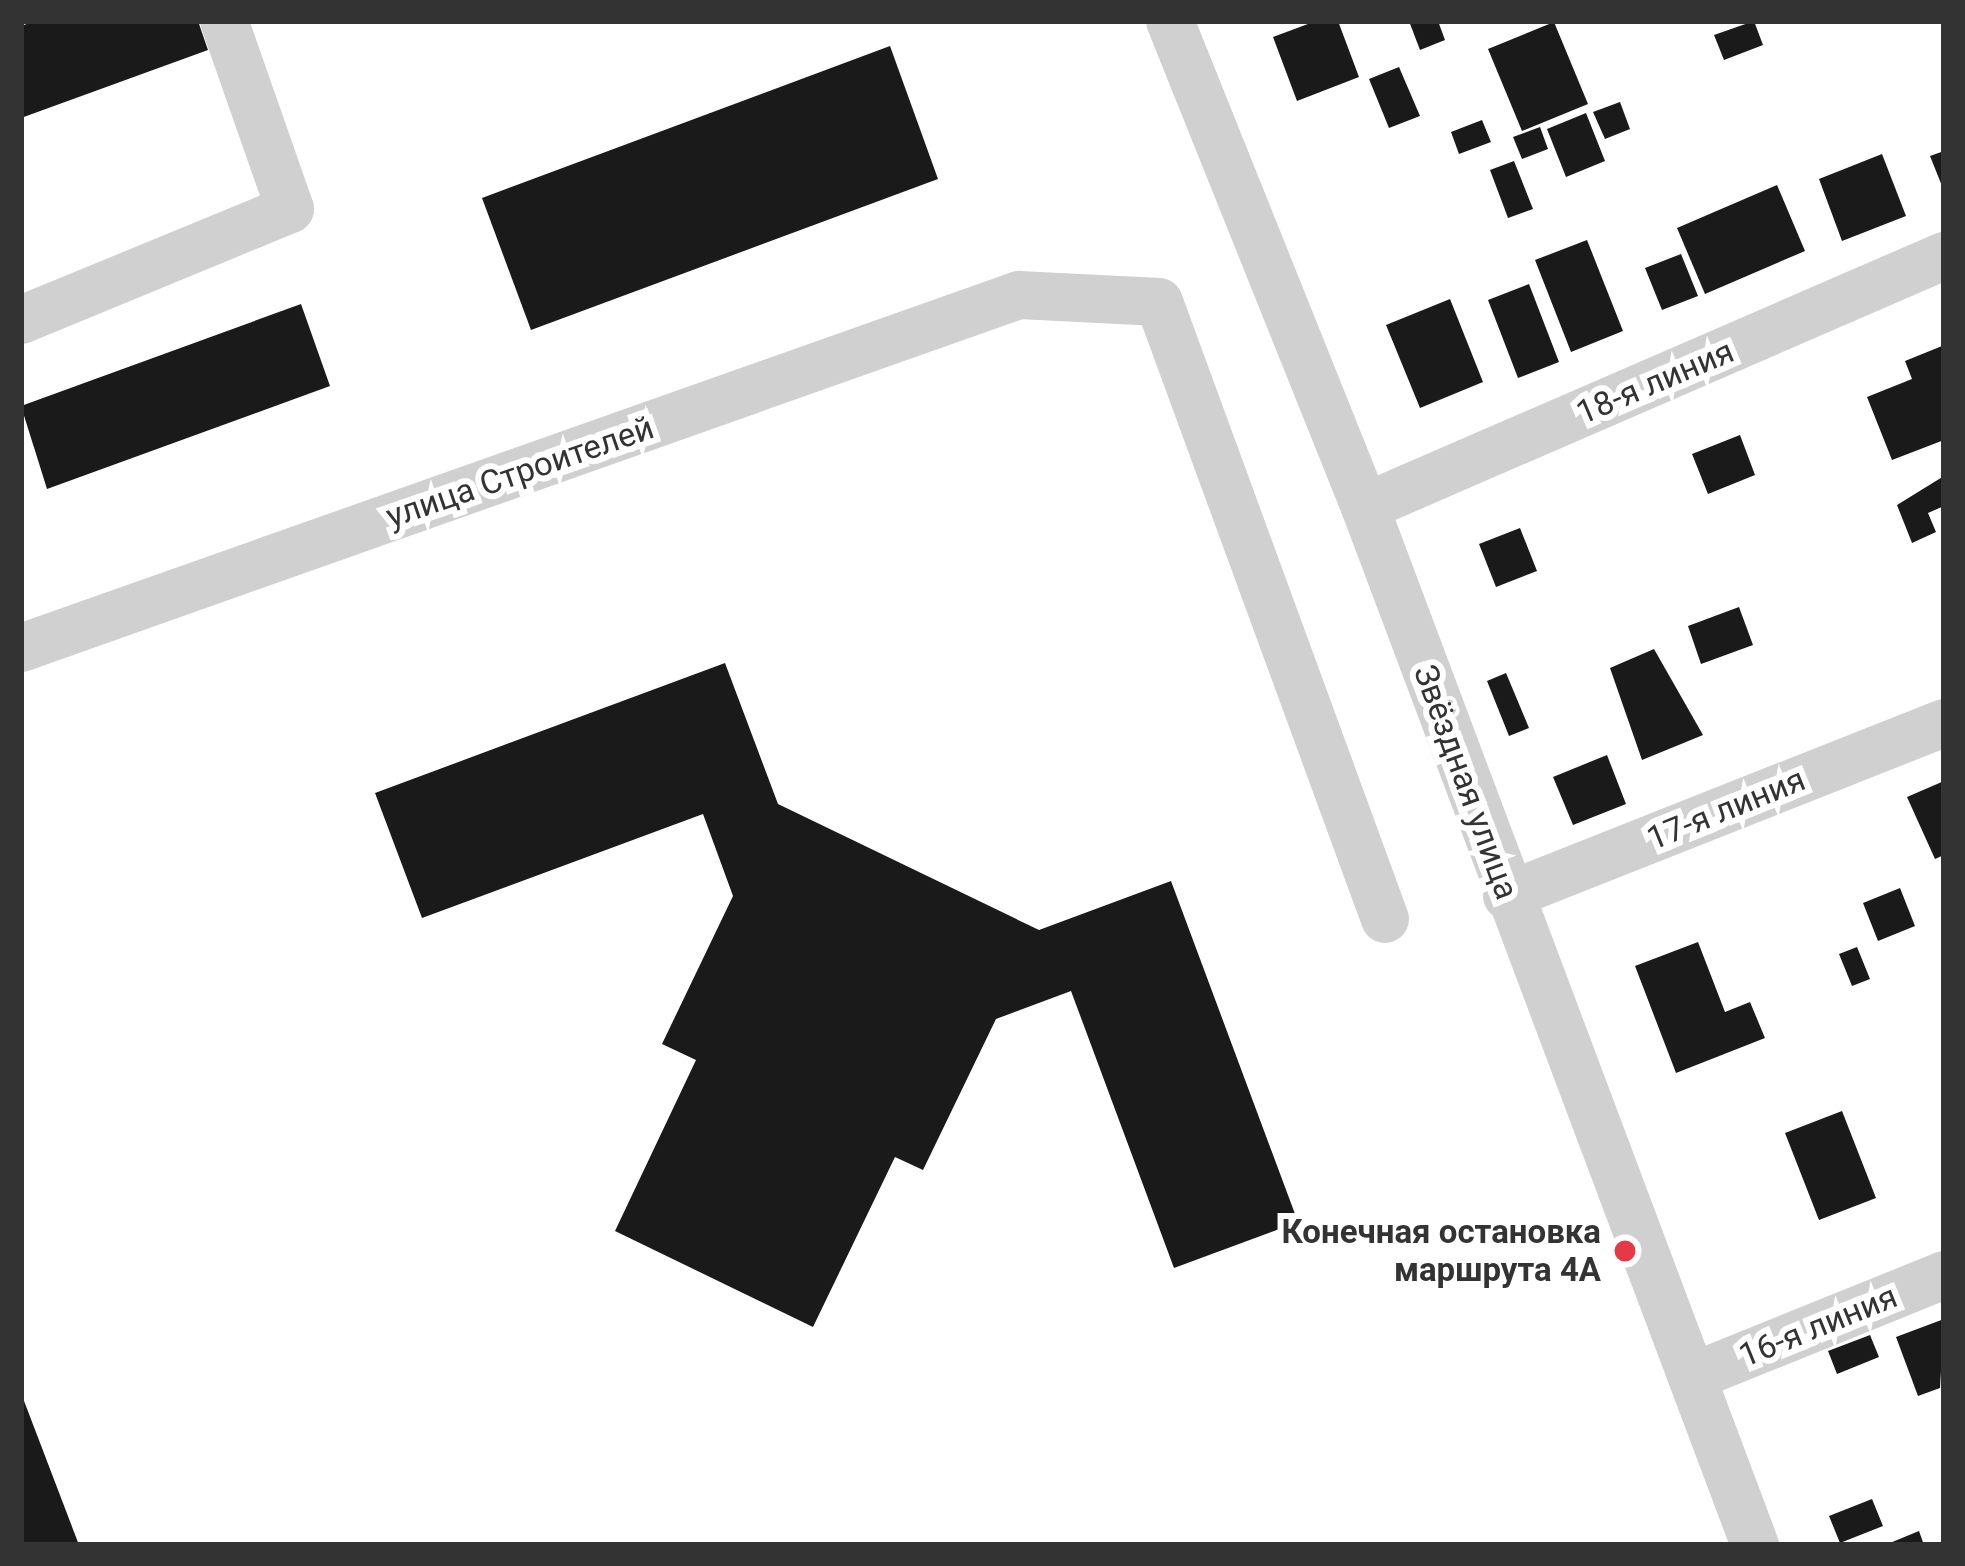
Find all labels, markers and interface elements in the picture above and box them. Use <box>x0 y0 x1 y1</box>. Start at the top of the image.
street label: 18-я линия <box>1570 331 1740 433</box>
street label: улица Строителей <box>381 408 659 536</box>
street label: Звёздная улица <box>1405 659 1527 905</box>
street label: 17-я линия <box>1641 759 1811 859</box>
place label: Конечная остановка маршрута 4А <box>1281 1212 1601 1290</box>
marker: Конечная остановка маршрута 4А <box>1612 1238 1638 1264</box>
street label: 16-я линия <box>1733 1276 1903 1376</box>

